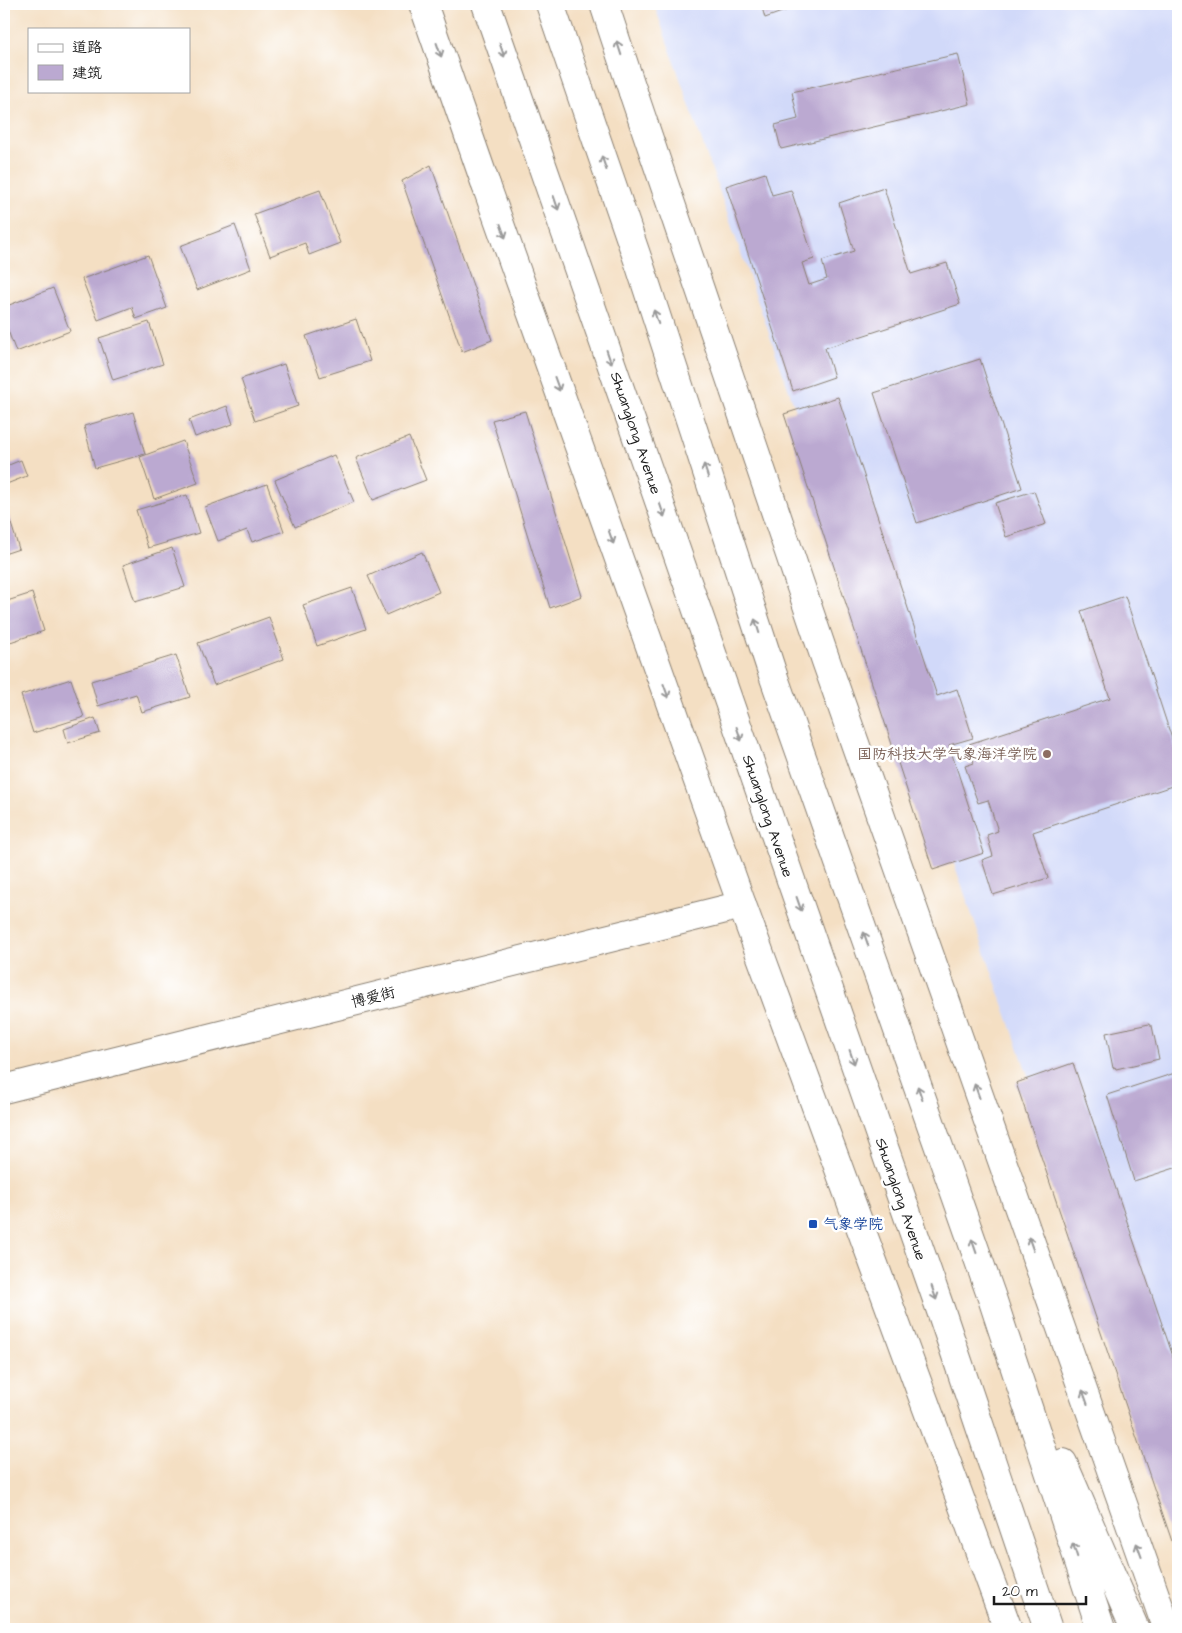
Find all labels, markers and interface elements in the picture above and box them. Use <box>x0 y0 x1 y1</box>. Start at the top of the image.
legend <box>28 28 190 92</box>
text: 道路 <box>72 37 102 58</box>
one-way arrow <box>613 40 623 56</box>
one-way arrow <box>435 41 444 57</box>
one-way arrow <box>498 41 507 57</box>
text: 建筑 <box>72 63 102 84</box>
one-way arrow <box>599 155 608 171</box>
one-way arrow <box>552 195 561 210</box>
one-way arrow <box>499 223 508 238</box>
one-way arrow <box>651 309 660 325</box>
one-way arrow <box>605 348 614 364</box>
street label: Shuanglong Avenue <box>604 369 666 498</box>
one-way arrow <box>553 376 562 391</box>
one-way arrow <box>701 463 711 479</box>
one-way arrow <box>658 502 667 517</box>
one-way arrow <box>607 529 616 545</box>
one-way arrow <box>751 618 761 634</box>
one-way arrow <box>661 682 671 698</box>
one-way arrow <box>735 726 745 742</box>
place label: 国防科技大学气象海洋学院 <box>857 744 1037 765</box>
marker: 国防科技大学气象海洋学院 <box>1041 748 1053 760</box>
street label: Shuanglong Avenue <box>736 752 798 881</box>
one-way arrow <box>795 896 804 911</box>
one-way arrow <box>861 932 870 948</box>
street label: 博爱街 <box>349 982 398 1013</box>
one-way arrow <box>848 1049 857 1064</box>
one-way arrow <box>972 1084 981 1099</box>
one-way arrow <box>915 1085 924 1101</box>
street label: Shuanglong Avenue <box>869 1135 931 1264</box>
place label: 气象学院 <box>823 1214 883 1235</box>
marker: 气象学院 <box>807 1218 819 1230</box>
one-way arrow <box>1026 1237 1035 1252</box>
one-way arrow <box>969 1239 978 1254</box>
one-way arrow <box>930 1285 940 1301</box>
one-way arrow <box>1080 1390 1089 1405</box>
one-way arrow <box>1070 1542 1079 1558</box>
one-way arrow <box>1134 1543 1143 1559</box>
scale bar <box>994 1573 1087 1605</box>
text: 20 m <box>1002 1581 1038 1602</box>

